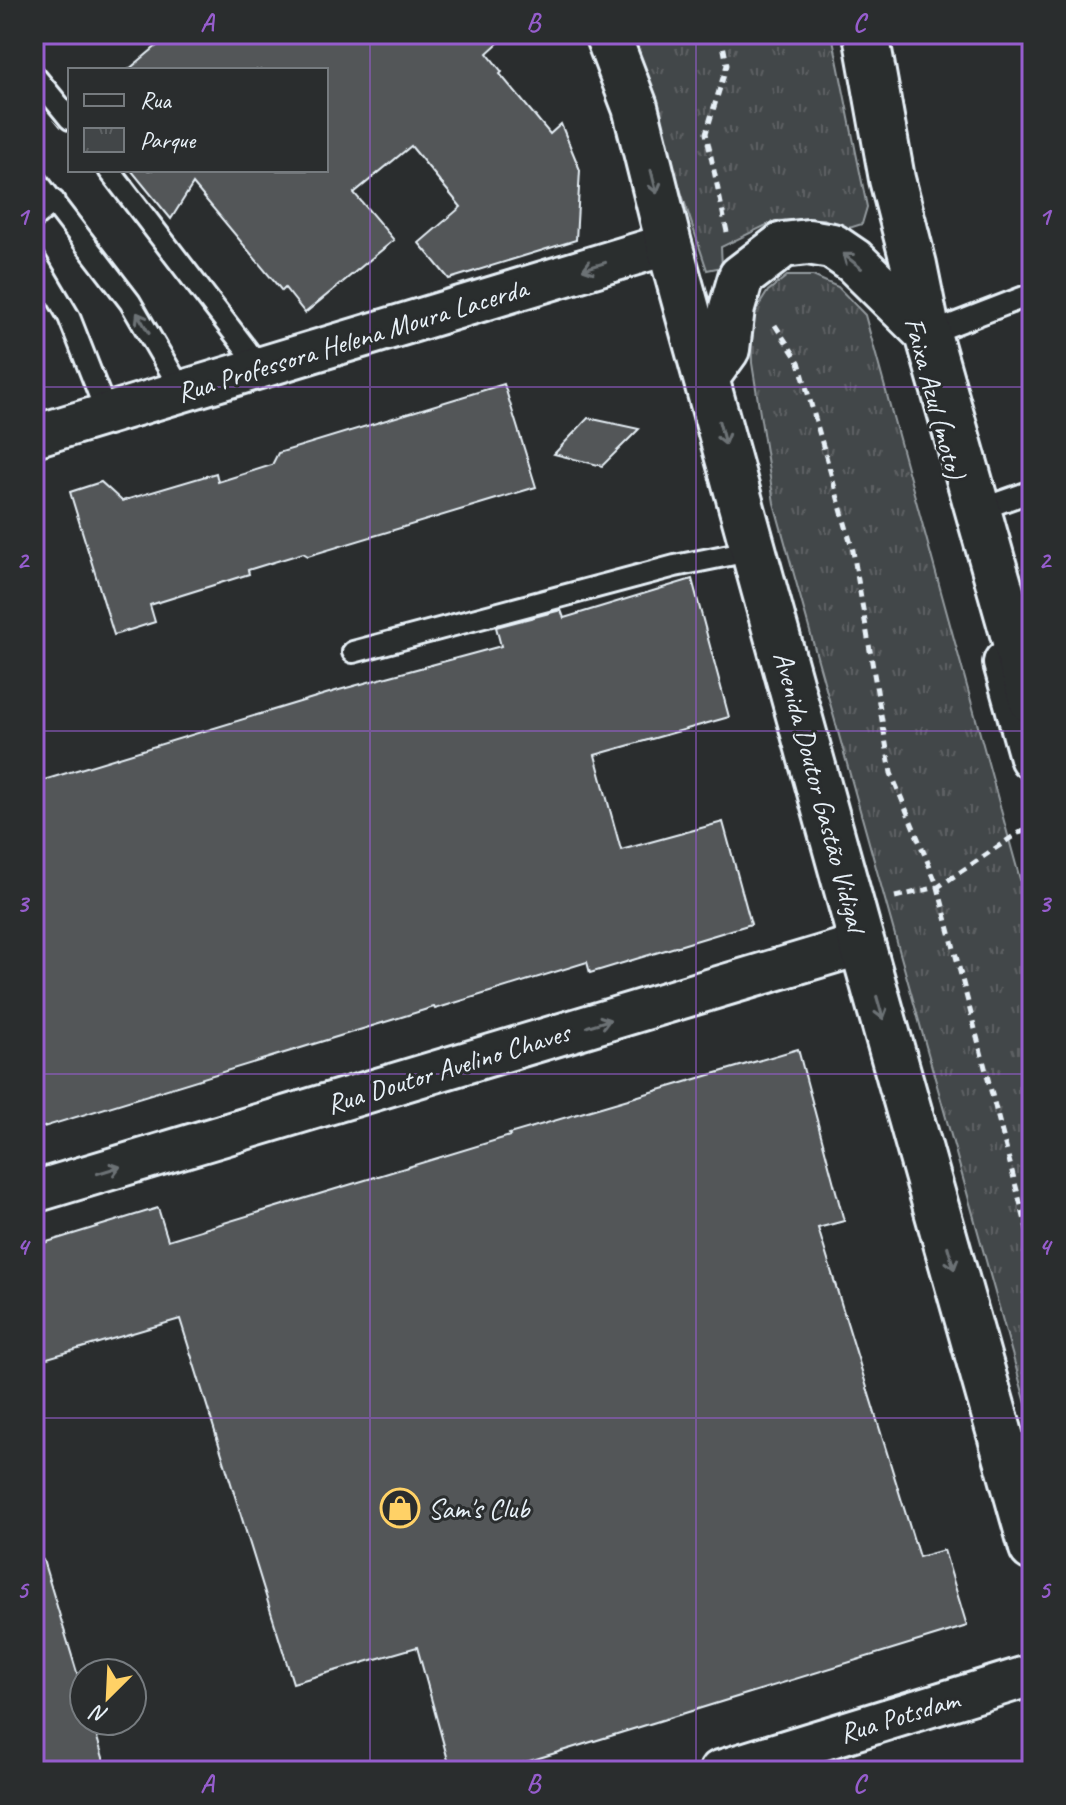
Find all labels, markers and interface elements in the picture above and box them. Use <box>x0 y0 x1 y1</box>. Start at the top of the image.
text: A <box>200 6 215 39</box>
text: B <box>526 6 542 39</box>
text: C <box>853 6 869 39</box>
legend <box>68 68 328 172</box>
text: Rua <box>140 85 172 115</box>
text: Parque <box>140 125 197 155</box>
one-way arrow <box>647 169 662 195</box>
text: 1 <box>16 200 31 233</box>
text: 1 <box>1038 200 1053 233</box>
one-way arrow <box>842 252 863 269</box>
one-way arrow <box>582 259 608 274</box>
street label: Rua Professora Helena Moura Lacerda <box>173 269 534 410</box>
one-way arrow <box>135 312 150 336</box>
street label: Faixa Azul (moto) <box>897 313 974 484</box>
one-way arrow <box>715 420 730 446</box>
text: 2 <box>16 543 30 576</box>
text: 2 <box>1038 543 1052 576</box>
street label: Avenida Doutor Gastão Vidigal <box>766 647 876 940</box>
text: 3 <box>16 887 30 920</box>
text: 3 <box>1038 887 1052 920</box>
one-way arrow <box>874 994 889 1020</box>
street label: Rua Doutor Avelino Chaves <box>322 1014 576 1122</box>
one-way arrow <box>586 1015 612 1030</box>
one-way arrow <box>95 1162 121 1177</box>
text: 4 <box>16 1230 31 1263</box>
text: 4 <box>1038 1230 1053 1263</box>
one-way arrow <box>944 1245 959 1271</box>
shop icon: Sam's Club <box>379 1487 421 1529</box>
place label: Sam's Club <box>428 1491 531 1526</box>
text: 5 <box>16 1573 30 1606</box>
text: 5 <box>1038 1573 1052 1606</box>
north arrow <box>68 1657 148 1737</box>
street label: Rua Potsdam <box>835 1681 965 1751</box>
text: N <box>85 1697 112 1730</box>
text: A <box>200 1767 215 1800</box>
text: B <box>526 1767 542 1800</box>
text: C <box>853 1767 869 1800</box>

